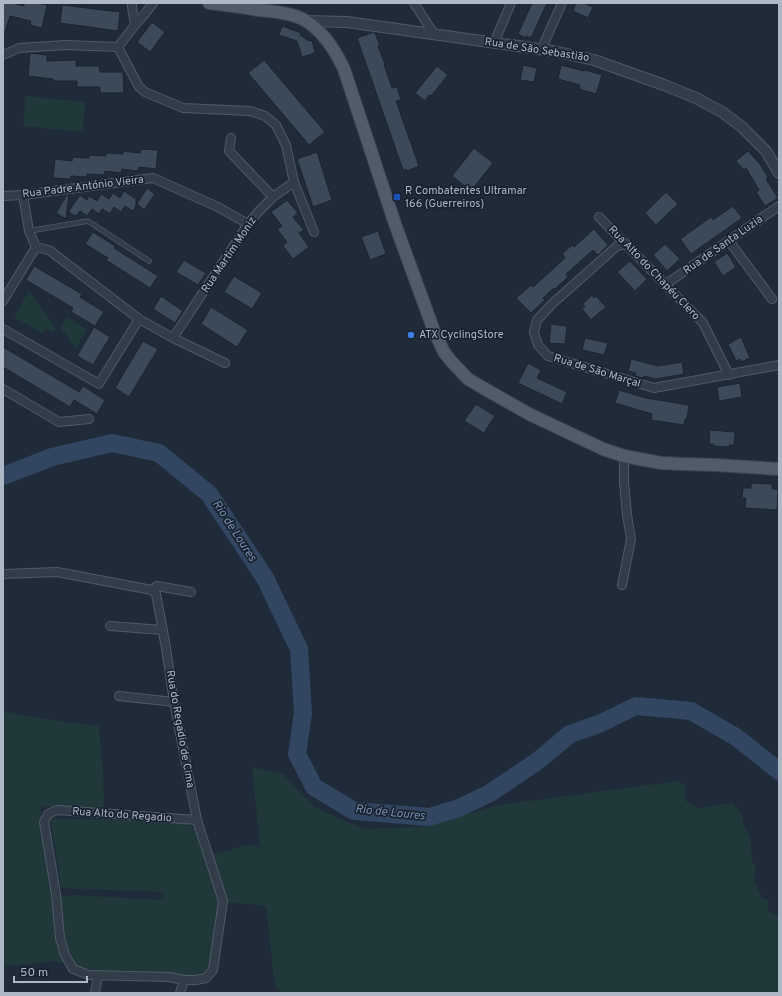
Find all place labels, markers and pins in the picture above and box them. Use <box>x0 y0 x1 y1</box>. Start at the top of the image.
place label: R Combatentes Ultramar 166 (Guerreiros) <box>405 184 528 211</box>
marker: R Combatentes Ultramar 166 (Guerreiros) <box>392 192 402 202</box>
place label: ATX CyclingStore <box>419 328 504 342</box>
marker: ATX CyclingStore <box>406 330 416 340</box>

